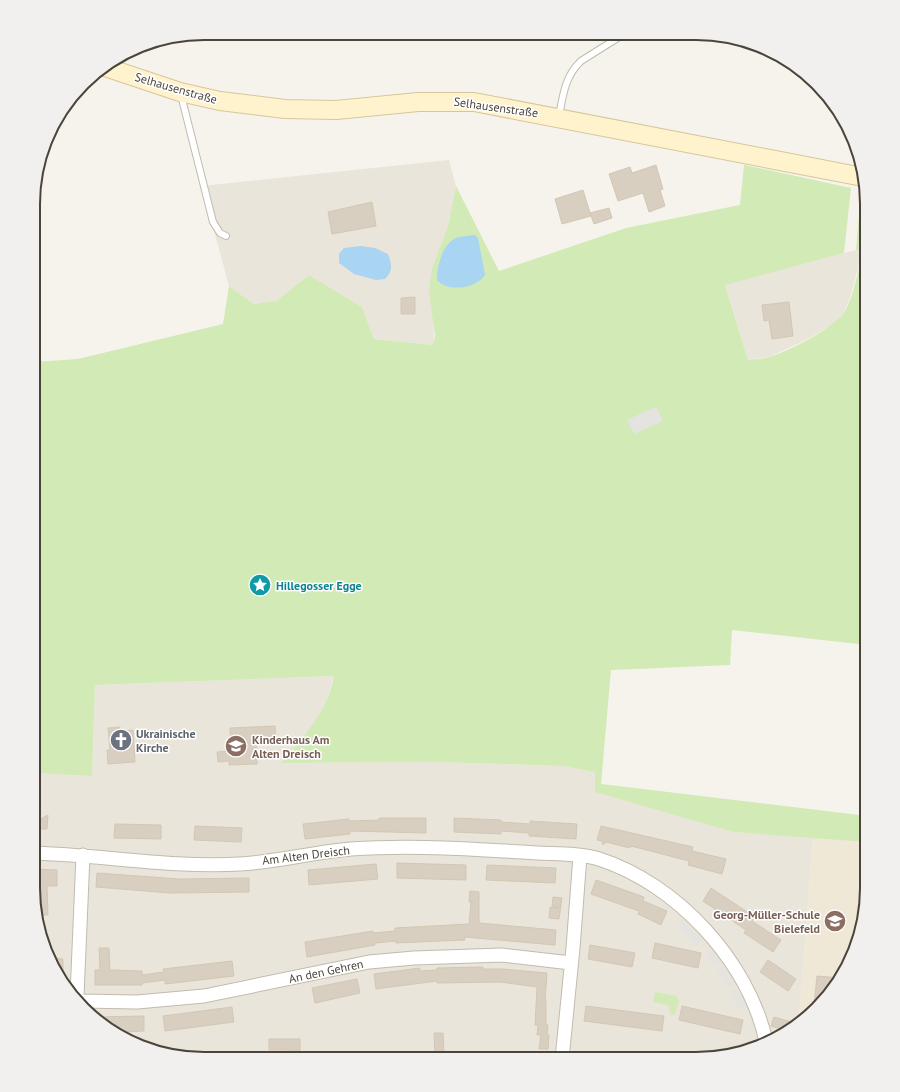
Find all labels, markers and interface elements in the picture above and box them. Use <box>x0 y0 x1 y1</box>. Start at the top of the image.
street label: Selhausenstraße <box>133 69 219 107</box>
street label: Selhausenstraße <box>453 94 539 120</box>
place icon: Hillegosser Egge <box>247 572 273 598</box>
place label: Hillegosser Egge <box>276 578 362 593</box>
place label: Ukrainische Kirche <box>136 726 195 755</box>
church icon: Ukrainische Kirche <box>108 727 134 753</box>
place label: Kinderhaus Am Alten Dreisch <box>252 732 330 761</box>
school or university icon: Kinderhaus Am Alten Dreisch <box>223 733 249 759</box>
street label: Am Alten Dreisch <box>261 842 351 868</box>
place label: Georg-Müller-Schule Bielefeld <box>713 907 820 936</box>
school or university icon: Georg-Müller-Schule Bielefeld <box>822 908 848 934</box>
street label: An den Gehren <box>287 956 365 986</box>

